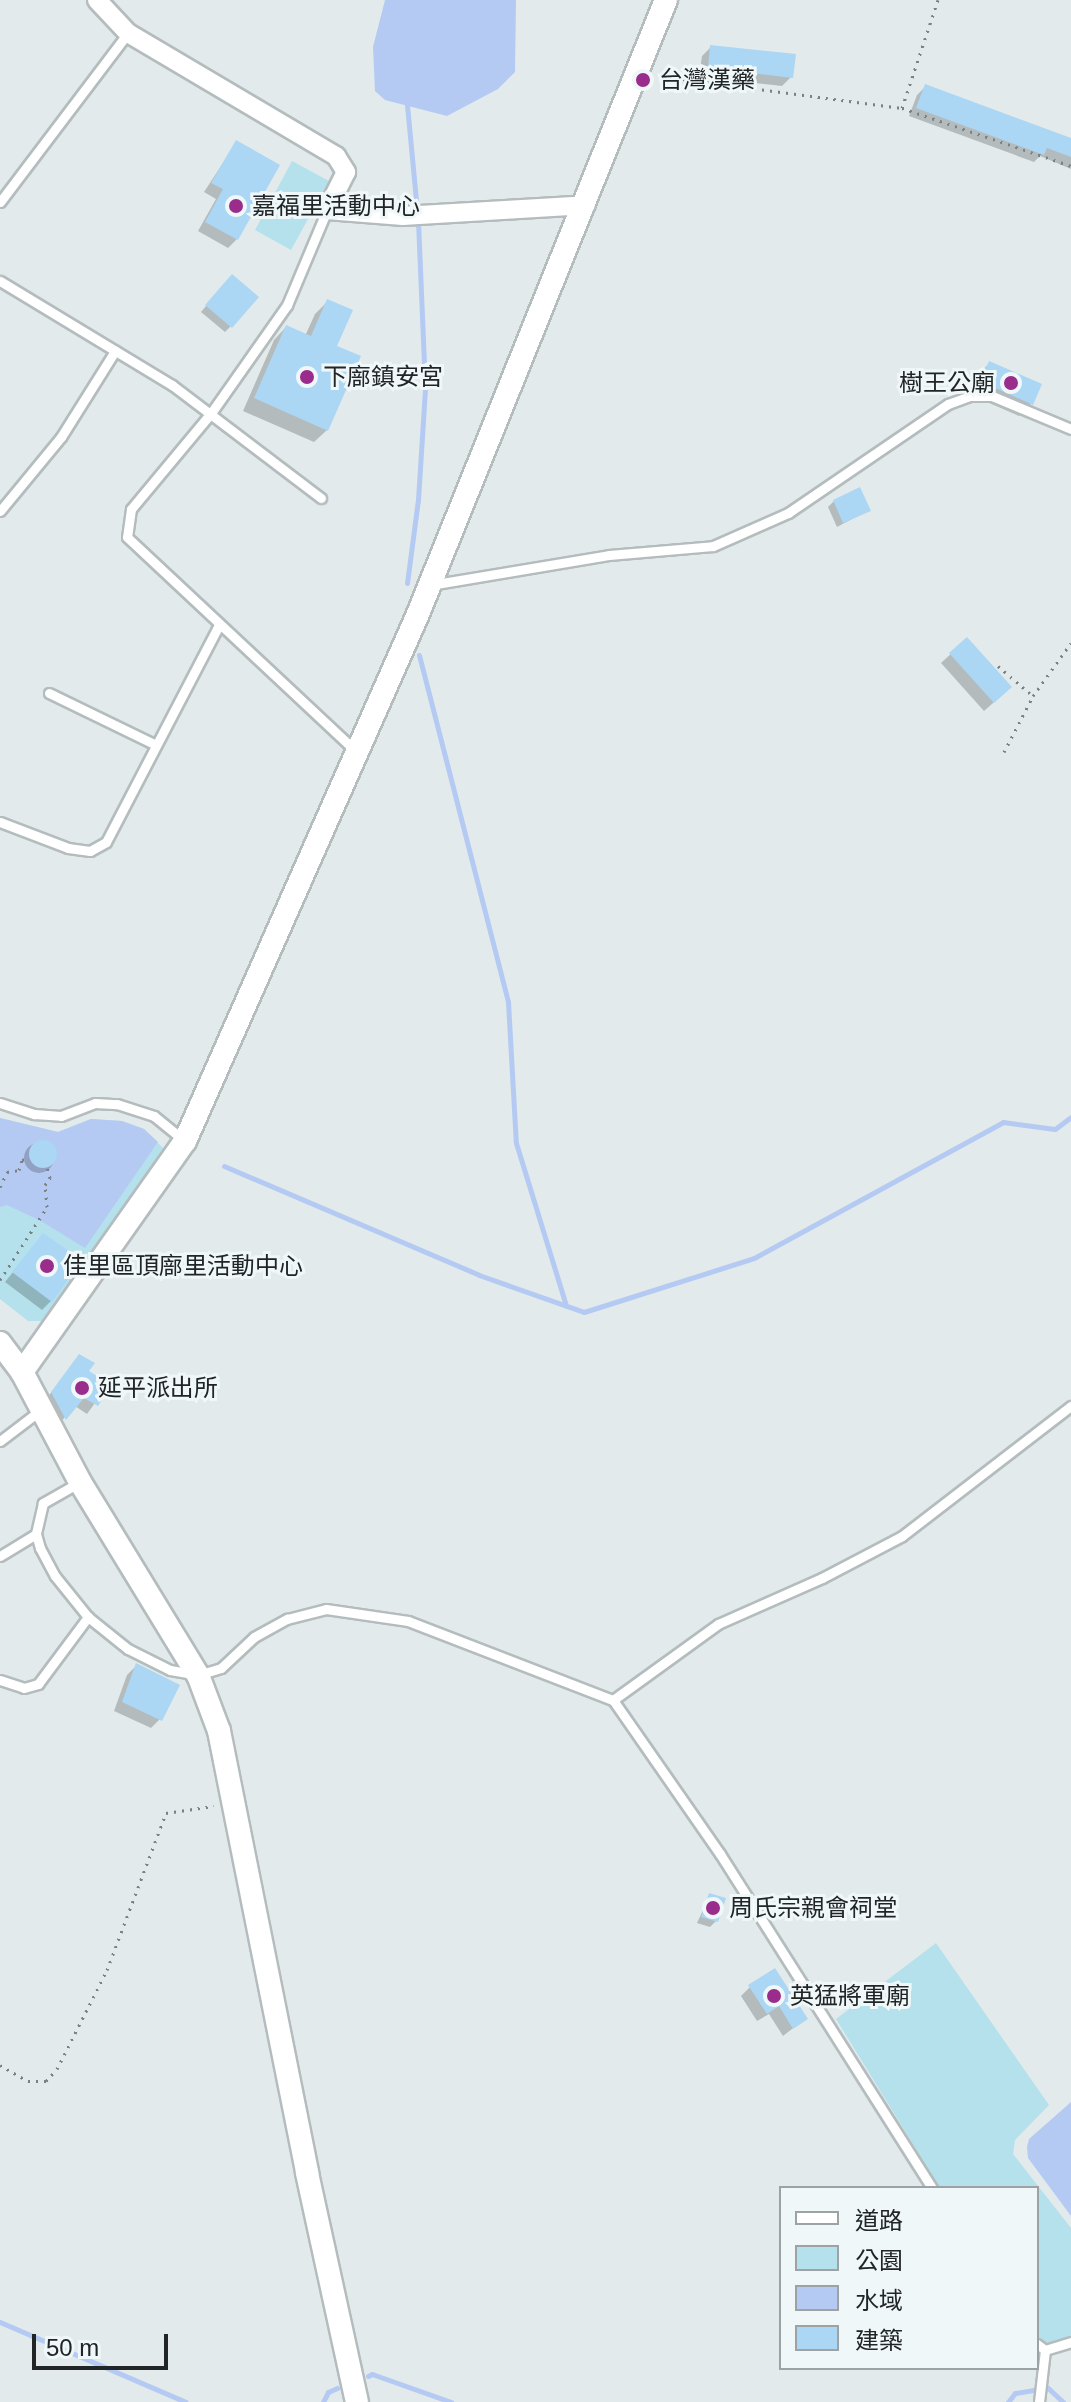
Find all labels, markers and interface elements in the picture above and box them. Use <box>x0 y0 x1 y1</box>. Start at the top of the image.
place label: 台灣漢藥 <box>659 66 755 94</box>
marker: 台灣漢藥 <box>634 71 652 89</box>
place label: 嘉福里活動中心 <box>252 192 420 220</box>
marker: 嘉福里活動中心 <box>227 197 245 215</box>
place label: 下廍鎮安宮 <box>323 363 443 391</box>
marker: 下廍鎮安宮 <box>298 368 316 386</box>
place label: 樹王公廟 <box>899 369 995 397</box>
marker: 樹王公廟 <box>1002 374 1020 392</box>
place label: 佳里區頂廍里活動中心 <box>63 1252 303 1280</box>
marker: 佳里區頂廍里活動中心 <box>38 1257 56 1275</box>
place label: 延平派出所 <box>98 1374 218 1402</box>
marker: 延平派出所 <box>73 1379 91 1397</box>
place label: 周氏宗親會祠堂 <box>729 1894 897 1922</box>
marker: 周氏宗親會祠堂 <box>704 1899 722 1917</box>
place label: 英猛將軍廟 <box>790 1982 910 2010</box>
marker: 英猛將軍廟 <box>765 1987 783 2005</box>
legend <box>779 2186 1039 2370</box>
text: 道路 <box>855 2207 903 2234</box>
text: 公園 <box>855 2247 903 2274</box>
text: 水域 <box>855 2287 903 2314</box>
scale bar <box>36 2318 172 2368</box>
text: 建築 <box>855 2327 903 2354</box>
text: 50 m <box>46 2334 99 2361</box>

